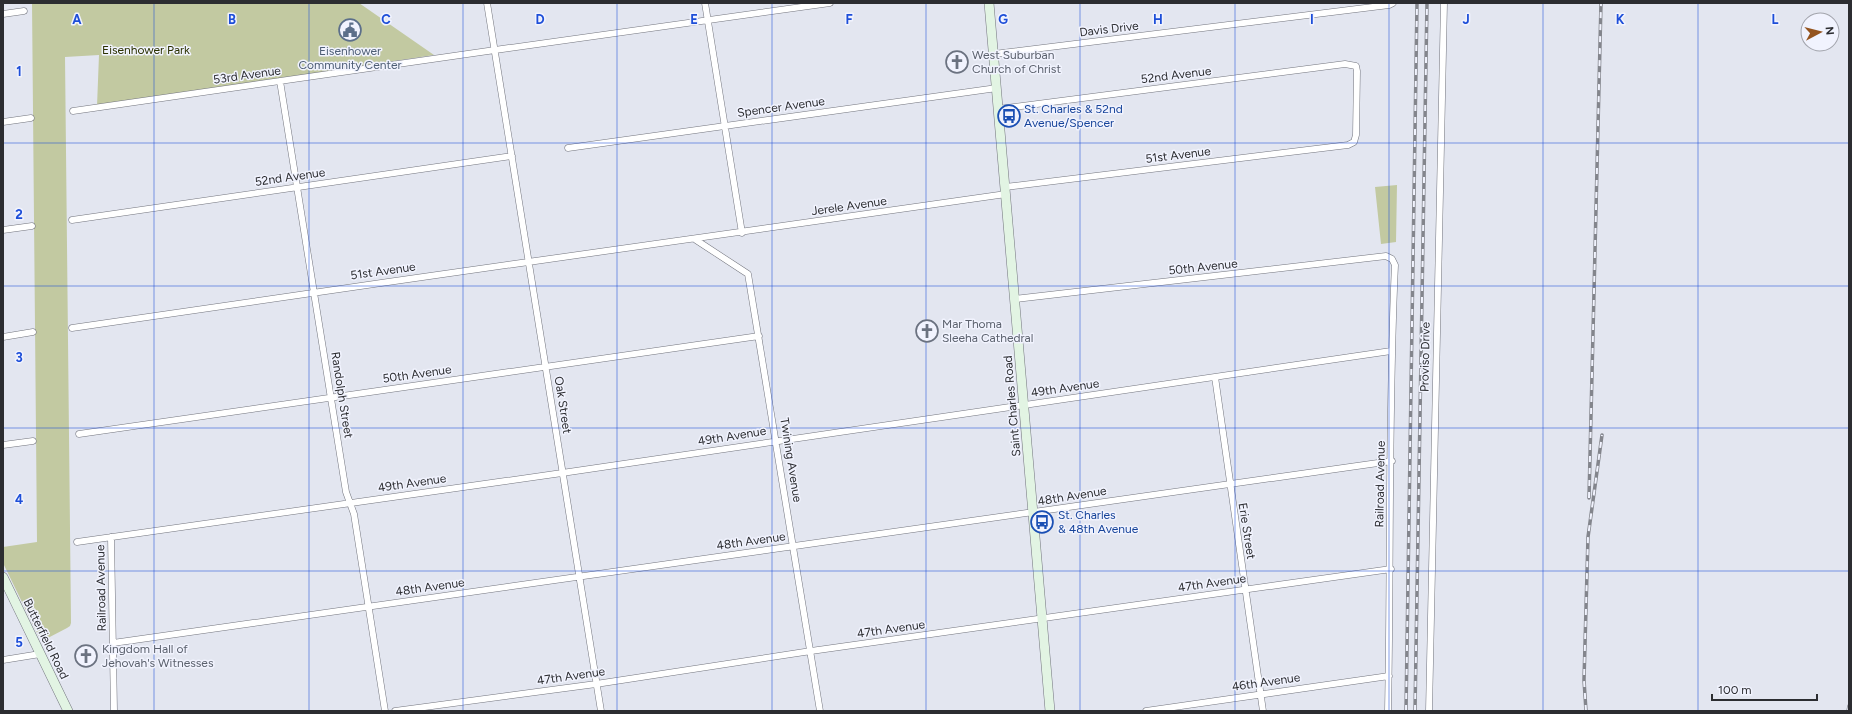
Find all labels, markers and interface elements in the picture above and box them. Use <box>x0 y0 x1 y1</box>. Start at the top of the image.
text: A <box>72 12 82 27</box>
text: B <box>228 12 236 27</box>
text: C <box>381 12 391 27</box>
text: D <box>535 12 545 27</box>
text: E <box>690 12 698 27</box>
text: F <box>845 12 853 27</box>
text: G <box>998 12 1008 27</box>
text: H <box>1153 12 1163 27</box>
text: I <box>1310 12 1314 27</box>
text: J <box>1462 12 1470 27</box>
text: K <box>1616 12 1625 27</box>
text: L <box>1772 12 1779 27</box>
north arrow <box>1800 12 1840 52</box>
public building icon: Eisenhower Community Center <box>337 17 363 43</box>
street label: Davis Drive <box>1079 18 1140 40</box>
text: N <box>1822 26 1836 36</box>
park label: Eisenhower Park <box>102 43 190 57</box>
place label: Eisenhower Community Center <box>298 44 402 72</box>
place label: West Suburban Church of Christ <box>972 48 1061 76</box>
church icon: West Suburban Church of Christ <box>944 49 970 75</box>
street label: 53rd Avenue <box>212 63 282 87</box>
text: 1 <box>16 64 22 79</box>
street label: 52nd Avenue <box>1140 64 1212 86</box>
street label: Spencer Avenue <box>736 94 826 120</box>
place label: St. Charles & 52nd Avenue/Spencer <box>1024 102 1123 130</box>
bus stop icon: St. Charles & 52nd Avenue/Spencer <box>996 103 1022 129</box>
street label: 51st Avenue <box>1145 144 1212 166</box>
street label: 52nd Avenue <box>254 165 327 189</box>
street label: Jerele Avenue <box>810 194 888 218</box>
text: 2 <box>15 207 23 222</box>
street label: 50th Avenue <box>1168 256 1239 278</box>
street label: 51st Avenue <box>350 259 417 282</box>
place label: Mar Thoma Sleeha Cathedral <box>942 317 1033 345</box>
church icon: Mar Thoma Sleeha Cathedral <box>914 318 940 344</box>
street label: Proviso Drive <box>1417 321 1433 392</box>
text: 3 <box>15 350 23 365</box>
street label: Randolph Street <box>328 351 356 440</box>
street label: Saint Charles Road <box>1001 355 1023 457</box>
street label: 50th Avenue <box>382 362 453 386</box>
street label: Oak Street <box>552 375 575 435</box>
street label: 49th Avenue <box>1030 376 1101 400</box>
street label: Twining Avenue <box>777 417 805 504</box>
street label: 49th Avenue <box>697 424 768 448</box>
street label: Railroad Avenue <box>1372 440 1388 528</box>
street label: 49th Avenue <box>377 471 448 495</box>
street label: 48th Avenue <box>1037 484 1108 508</box>
text: 4 <box>15 492 23 507</box>
street label: Erie Street <box>1236 502 1258 561</box>
place label: St. Charles & 48th Avenue <box>1058 508 1139 536</box>
bus stop icon: St. Charles & 48th Avenue <box>1029 509 1055 535</box>
street label: 48th Avenue <box>716 529 787 553</box>
street label: Railroad Avenue <box>93 544 109 632</box>
street label: 47th Avenue <box>1177 571 1247 595</box>
street label: 48th Avenue <box>395 575 466 599</box>
street label: Butterfield Road <box>20 597 72 681</box>
street label: 47th Avenue <box>856 617 926 641</box>
text: 5 <box>15 635 23 650</box>
place label: Kingdom Hall of Jehovah's Witnesses <box>102 642 214 670</box>
church icon: Kingdom Hall of Jehovah's Witnesses <box>73 643 99 669</box>
street label: 47th Avenue <box>536 664 606 688</box>
street label: 46th Avenue <box>1231 670 1302 694</box>
scale bar <box>1712 676 1817 702</box>
text: 100 m <box>1718 683 1752 697</box>

